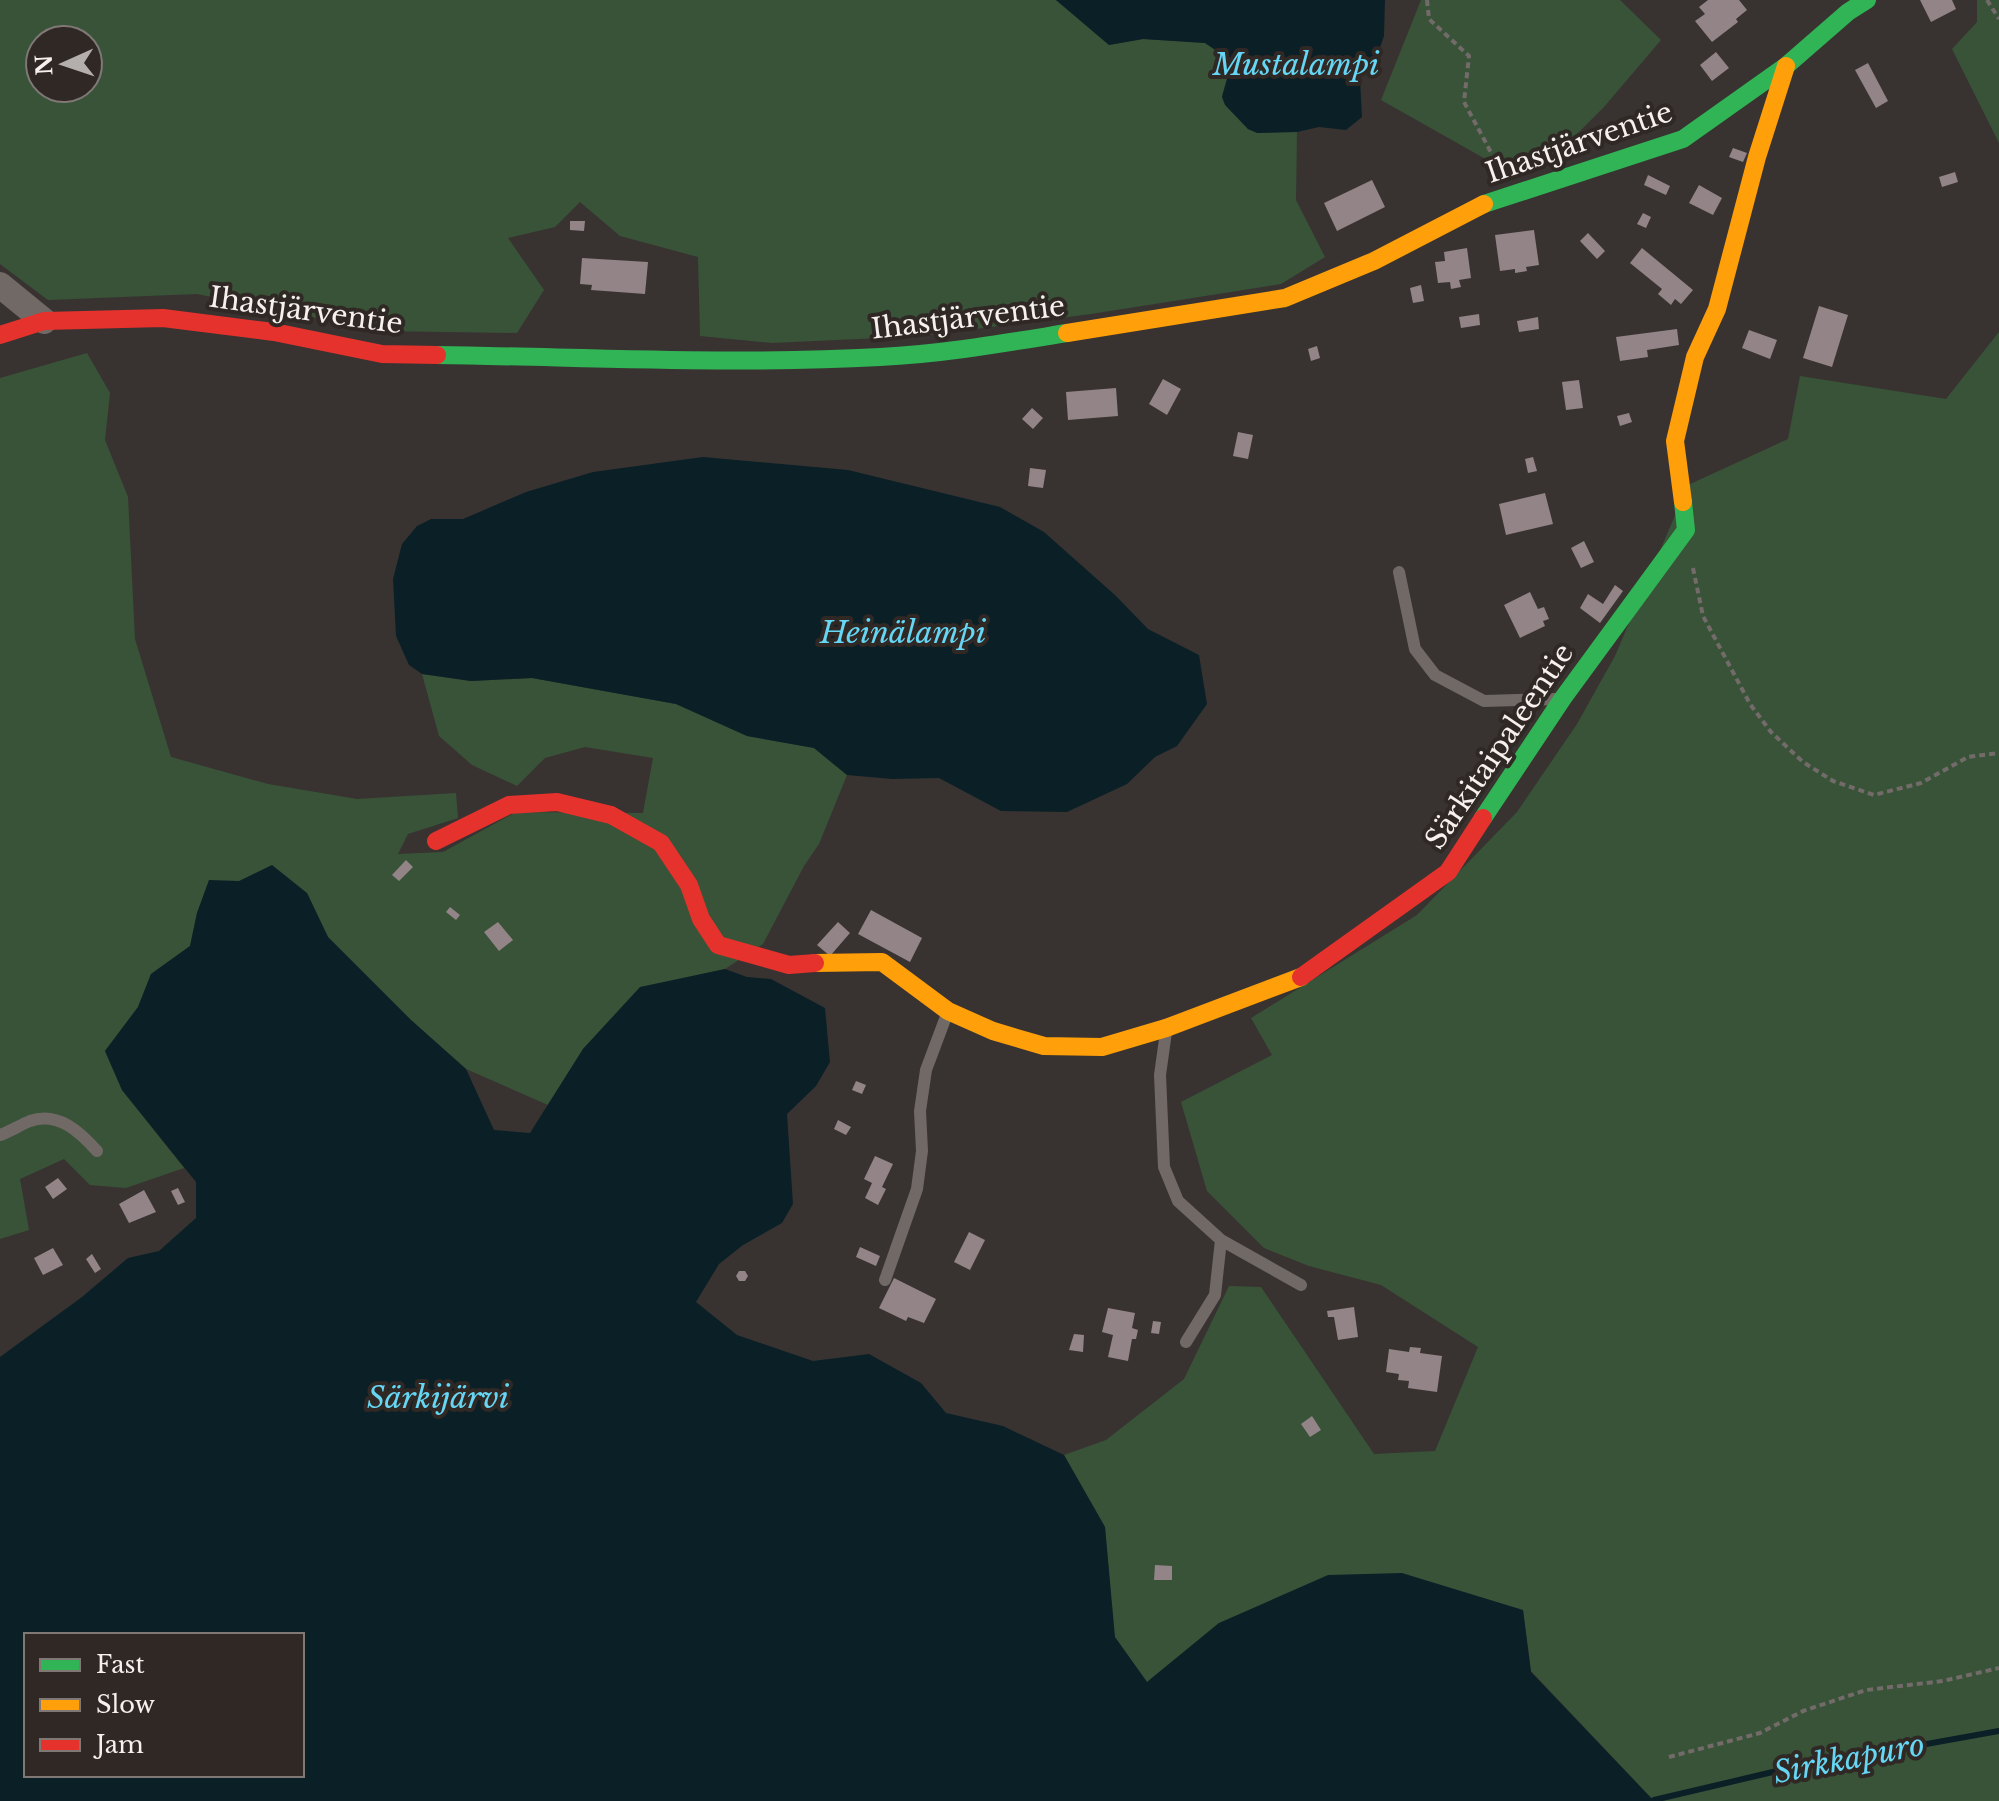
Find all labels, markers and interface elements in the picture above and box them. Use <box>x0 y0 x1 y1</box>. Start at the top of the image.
north arrow <box>24 24 104 104</box>
water label: Mustalampi <box>1212 46 1380 83</box>
text: N <box>30 54 59 76</box>
street label: Ihastjärventie <box>1481 94 1677 191</box>
street label: Ihastjärventie <box>207 280 405 341</box>
street label: Ihastjärventie <box>869 288 1067 347</box>
water label: Heinälampi <box>819 614 987 651</box>
street label: Särkitaipaleentie <box>1418 637 1581 856</box>
water label: Särkijärvi <box>367 1379 510 1416</box>
legend <box>24 1633 304 1777</box>
text: Fast <box>96 1650 144 1679</box>
text: Slow <box>96 1690 155 1719</box>
water label: Sirkkapuro <box>1770 1726 1928 1791</box>
text: Jam <box>93 1730 144 1759</box>

